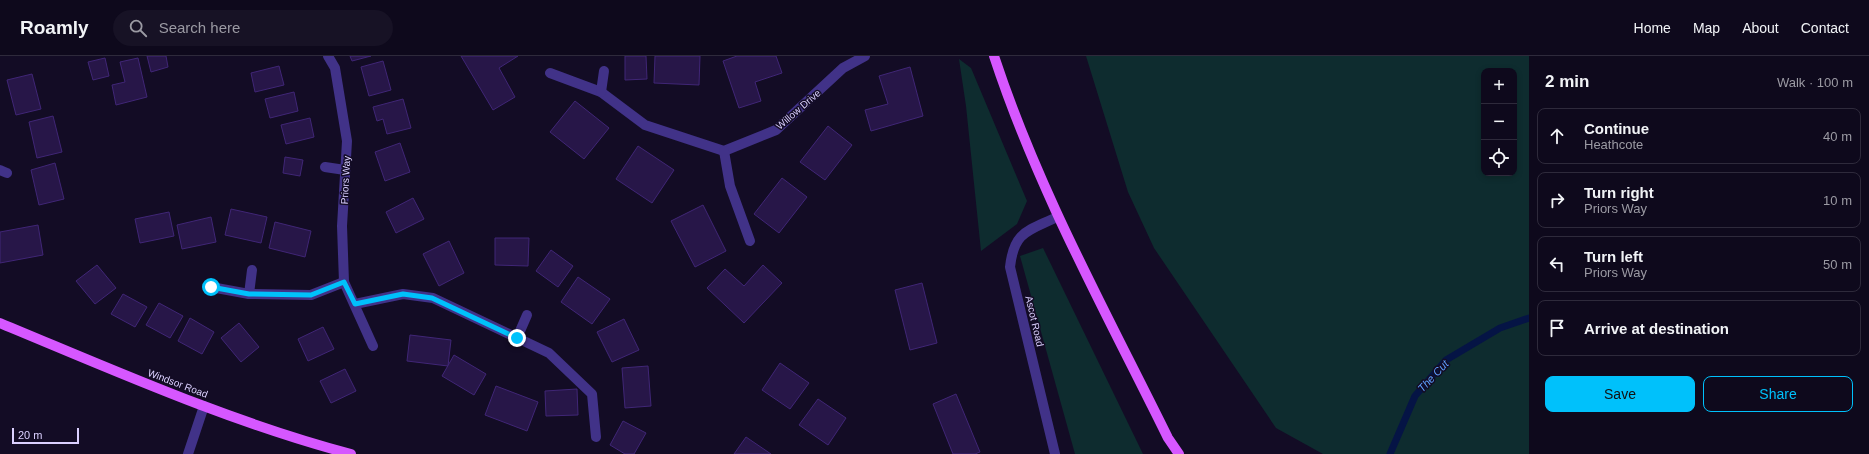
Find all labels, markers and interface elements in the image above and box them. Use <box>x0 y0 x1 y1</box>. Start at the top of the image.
search box <box>113 10 393 46</box>
text: Roamly <box>20 17 89 38</box>
icon: search <box>127 17 149 39</box>
text: Search here <box>159 19 240 36</box>
text: Home <box>1634 20 1671 36</box>
text: Map <box>1693 20 1720 36</box>
text: About <box>1742 20 1779 36</box>
text: Contact <box>1801 20 1849 36</box>
map controls <box>1481 68 1517 176</box>
button: + <box>1481 68 1517 104</box>
text: 2 min <box>1545 72 1589 91</box>
text: Walk · 100 m <box>1777 75 1853 90</box>
street label: Willow Drive <box>774 87 823 132</box>
button: − <box>1481 104 1517 140</box>
text: Continue <box>1584 120 1649 137</box>
icon: ahead <box>1546 125 1568 147</box>
text: 40 m <box>1823 129 1852 144</box>
text: Heathcote <box>1584 137 1643 152</box>
button: locate <box>1481 140 1517 176</box>
street label: Priors Way <box>339 156 352 205</box>
text: Turn right <box>1584 184 1654 201</box>
icon: right <box>1546 189 1568 211</box>
text: 10 m <box>1823 193 1852 208</box>
text: Priors Way <box>1584 201 1647 216</box>
text: Turn left <box>1584 248 1643 265</box>
icon: left <box>1546 253 1568 275</box>
text: 50 m <box>1823 257 1852 272</box>
text: Priors Way <box>1584 265 1647 280</box>
route start <box>202 278 220 296</box>
street label: Ascot Road <box>1023 295 1046 348</box>
icon: arrive <box>1546 317 1568 339</box>
text: Arrive at destination <box>1584 320 1729 337</box>
route end <box>508 329 526 347</box>
water label: The Cut <box>1415 357 1451 394</box>
street label: Windsor Road <box>146 367 209 400</box>
button: Save <box>1545 376 1695 412</box>
button: Share <box>1703 376 1853 412</box>
scale bar <box>12 426 79 445</box>
text: 20 m <box>18 429 42 441</box>

